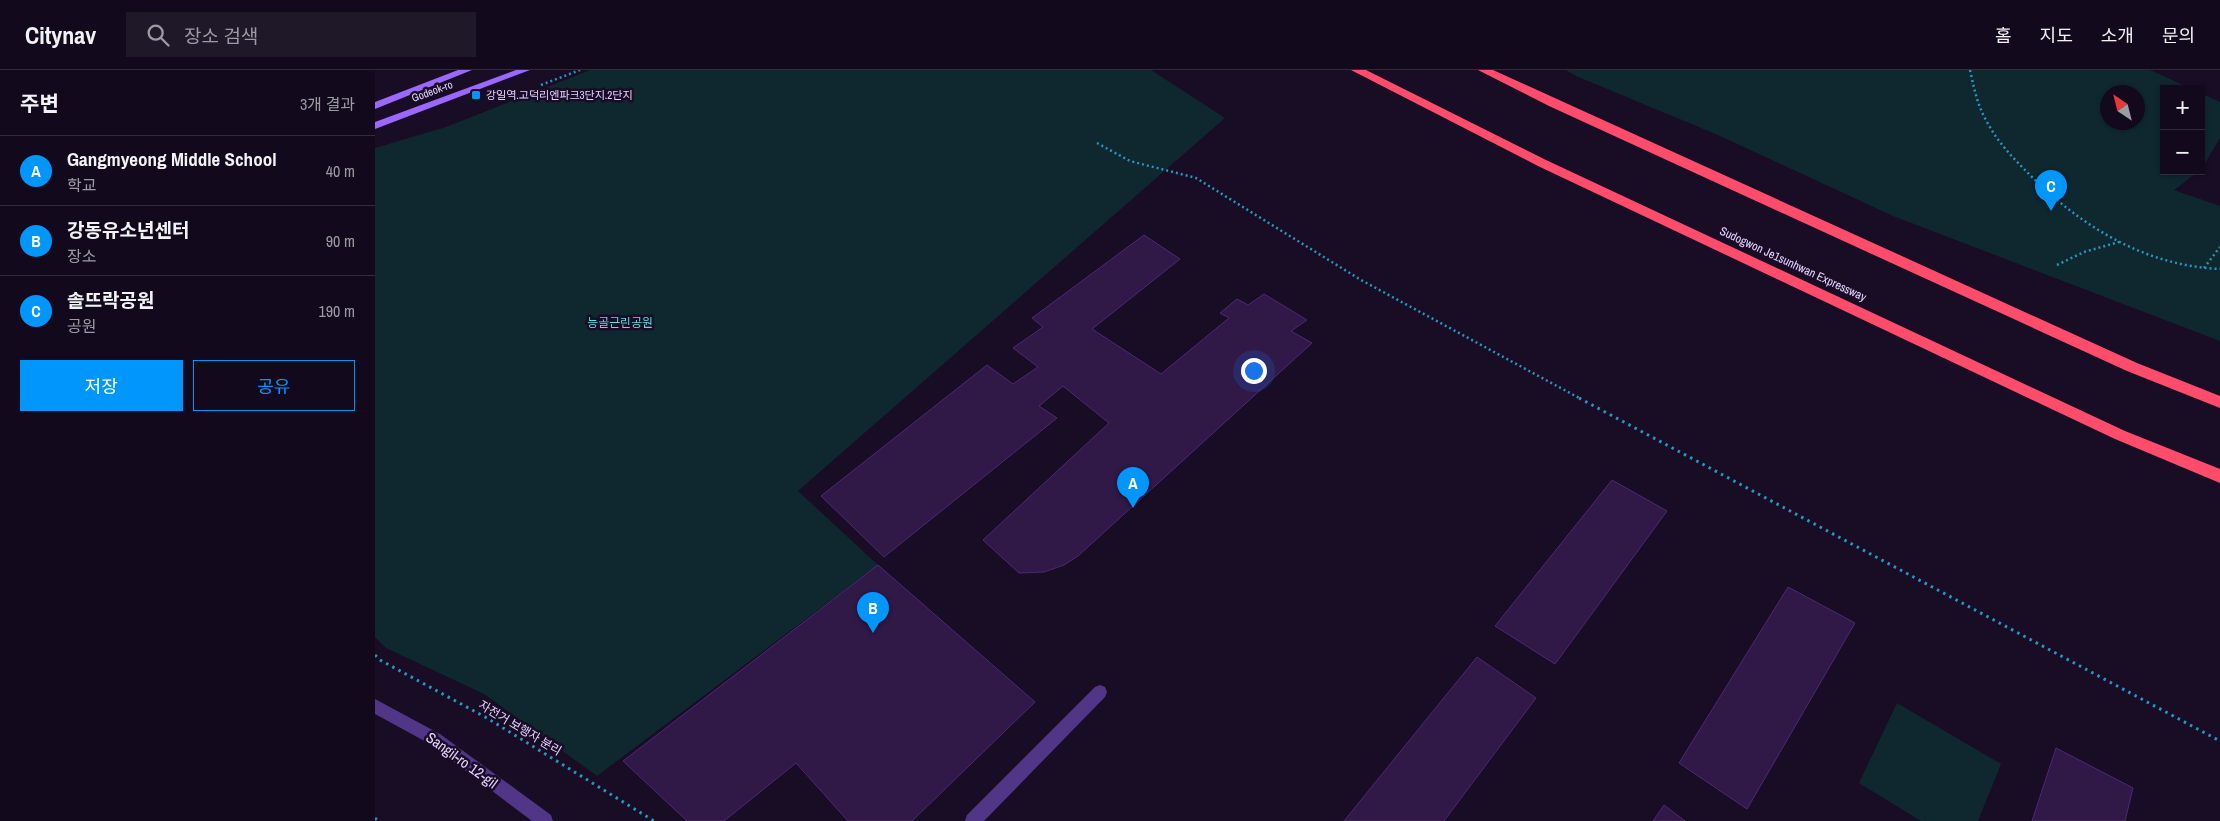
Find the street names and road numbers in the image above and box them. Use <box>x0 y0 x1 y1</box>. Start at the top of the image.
street label: Godeok-ro <box>410 77 454 105</box>
street label: Sudogwon Je1sunhwan Expressway <box>1717 223 1869 305</box>
street label: 자전거 보행자 분리 <box>476 697 564 759</box>
street label: Sangil-ro 12-gil <box>422 727 502 793</box>

